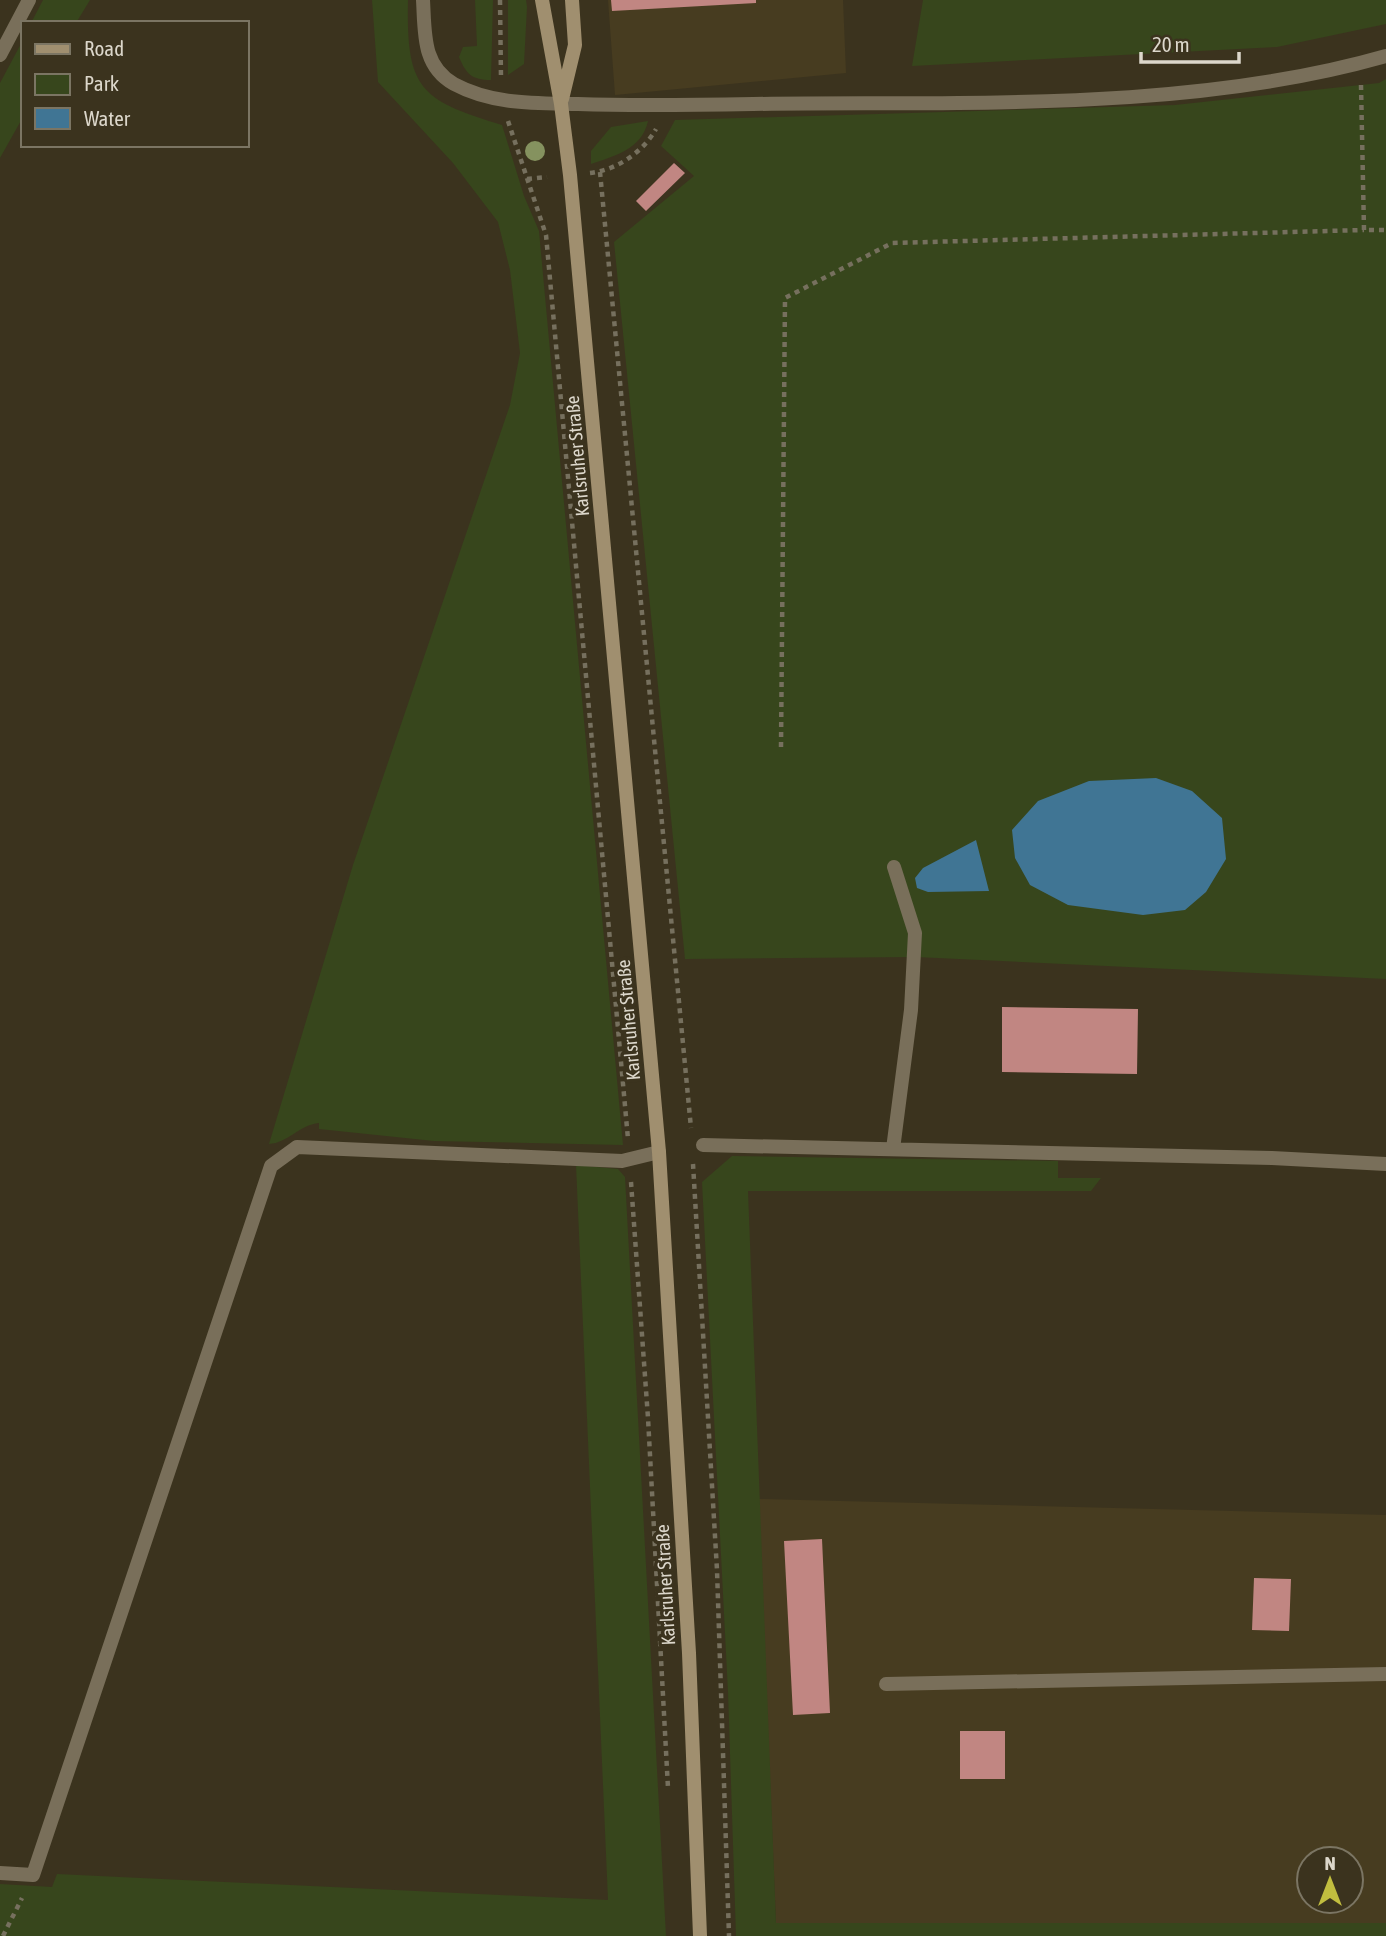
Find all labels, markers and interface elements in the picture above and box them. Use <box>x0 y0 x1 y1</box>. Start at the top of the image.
legend <box>21 21 248 147</box>
scale bar <box>1141 21 1239 65</box>
text: 20 m <box>1152 32 1190 56</box>
text: Road <box>84 36 124 60</box>
text: Park <box>84 71 119 95</box>
text: Water <box>84 106 131 130</box>
street label: Karlsruher Straße <box>561 395 593 517</box>
street label: Karlsruher Straße <box>612 959 644 1081</box>
street label: Karlsruher Straße <box>651 1524 679 1646</box>
north arrow <box>1295 1845 1365 1915</box>
text: N <box>1324 1852 1336 1874</box>

